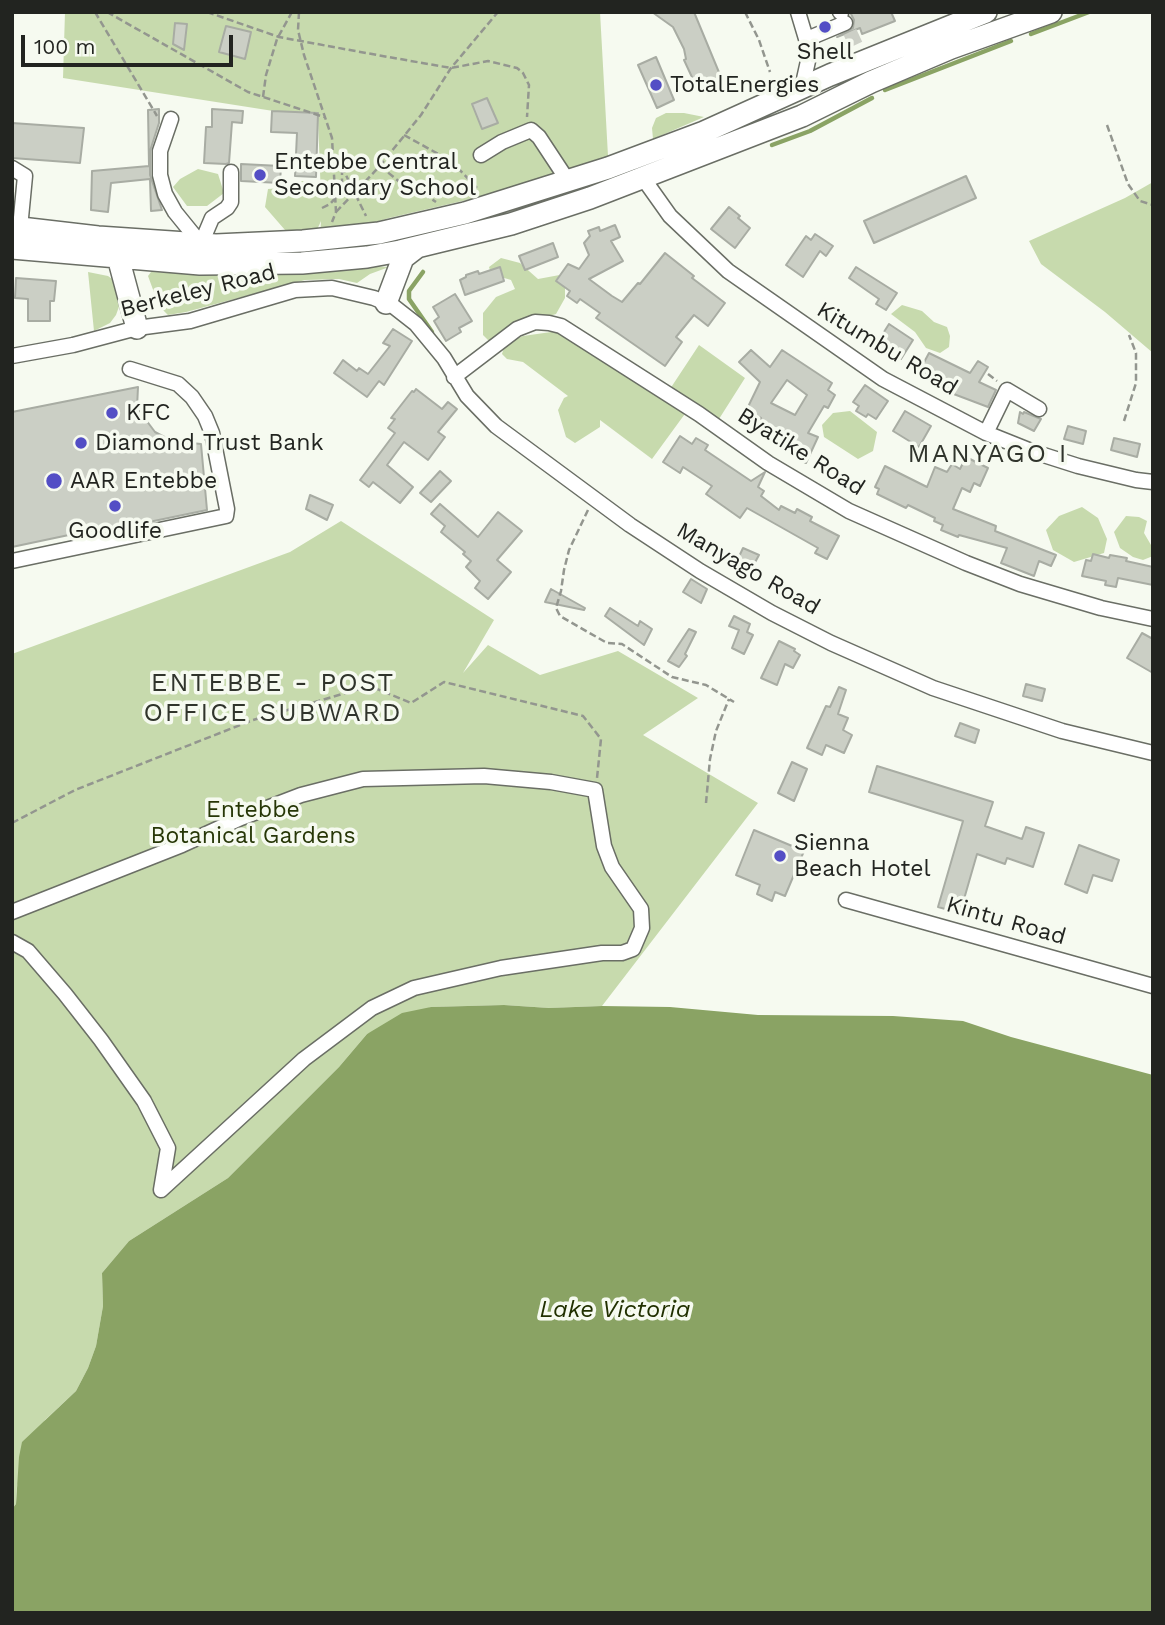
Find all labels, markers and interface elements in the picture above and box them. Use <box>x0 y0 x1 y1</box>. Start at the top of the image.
marker: Shell <box>817 19 833 35</box>
scale bar <box>24 21 236 65</box>
text: 100 m <box>34 34 96 59</box>
place label: Shell <box>797 38 853 66</box>
place label: TotalEnergies <box>670 71 819 99</box>
marker: TotalEnergies <box>648 77 664 93</box>
place label: Entebbe Central Secondary School <box>274 148 476 202</box>
marker: Entebbe Central Secondary School <box>252 167 268 183</box>
street label: Berkeley Road <box>117 258 279 324</box>
street label: Kitumbu Road <box>812 296 962 402</box>
place label: KFC <box>126 399 171 427</box>
street label: Byatike Road <box>732 402 870 502</box>
marker: KFC <box>104 405 120 421</box>
place label: Diamond Trust Bank <box>95 429 324 457</box>
marker: Diamond Trust Bank <box>73 435 89 451</box>
district label: MANYAGO I <box>909 438 1067 470</box>
place label: AAR Entebbe <box>70 467 217 495</box>
marker: AAR Entebbe <box>44 471 64 491</box>
marker: Goodlife <box>107 498 123 514</box>
place label: Goodlife <box>68 517 162 545</box>
street label: Manyago Road <box>671 517 825 621</box>
district label: ENTEBBE - POST OFFICE SUBWARD <box>145 667 401 728</box>
park label: Entebbe Botanical Gardens <box>150 796 356 850</box>
place label: Sienna Beach Hotel <box>794 829 931 883</box>
marker: Sienna Beach Hotel <box>772 848 788 864</box>
street label: Kintu Road <box>943 891 1069 951</box>
water label: Lake Victoria <box>539 1296 691 1324</box>

